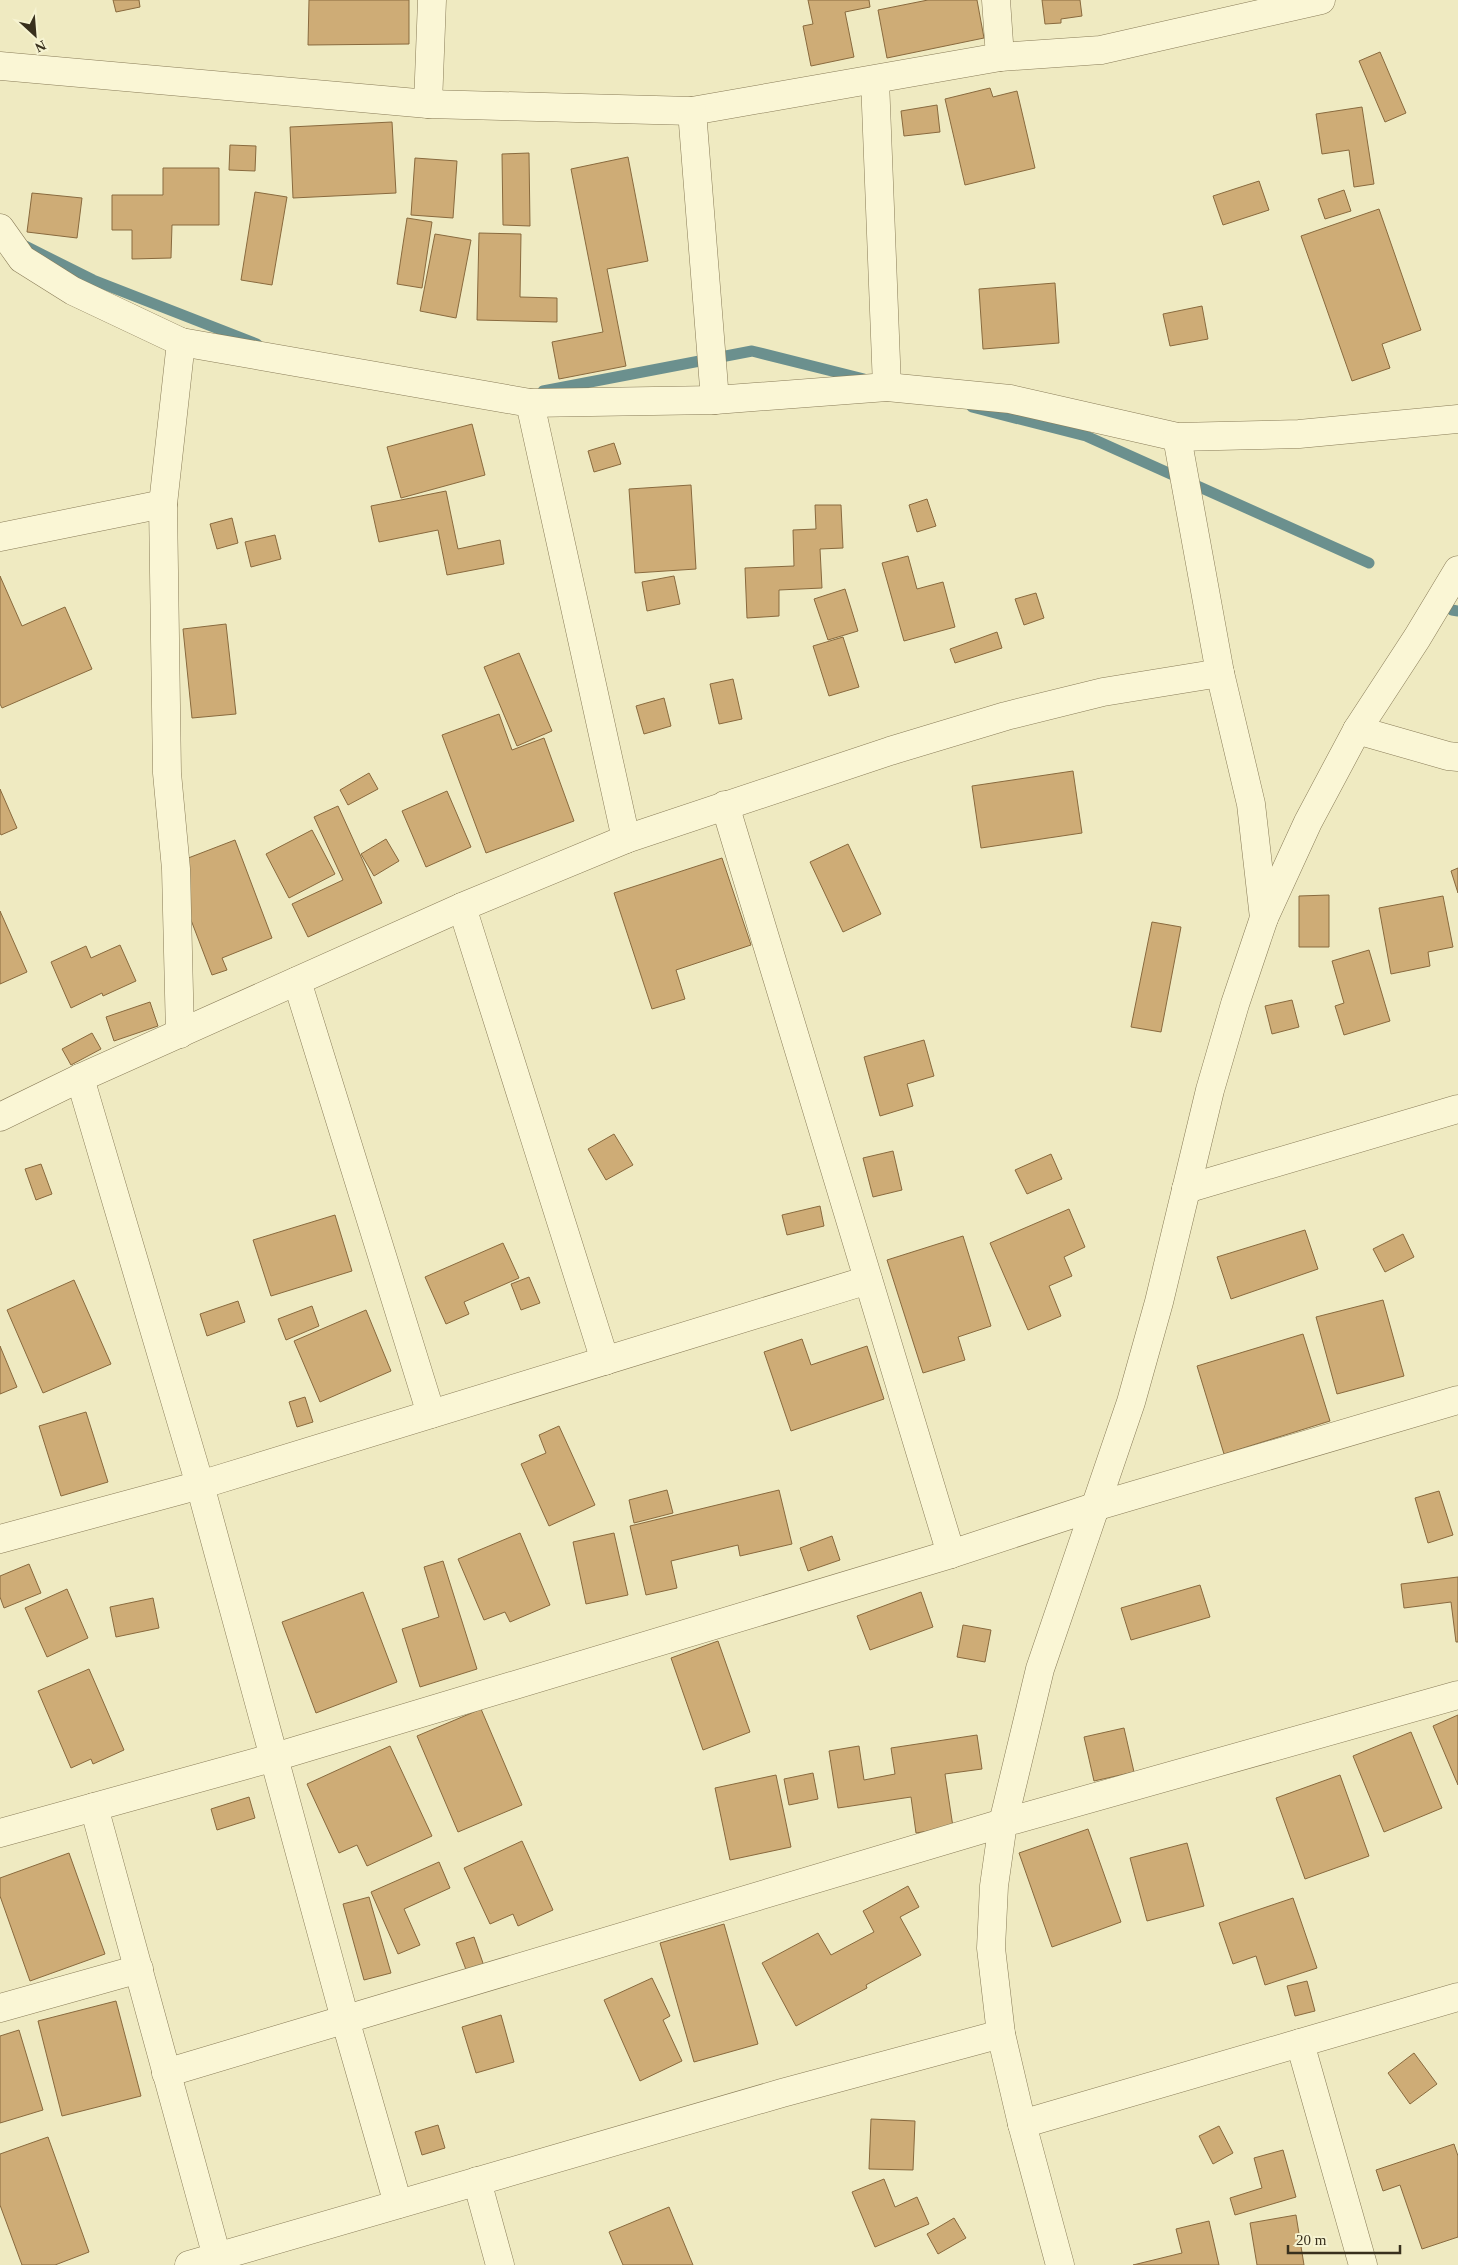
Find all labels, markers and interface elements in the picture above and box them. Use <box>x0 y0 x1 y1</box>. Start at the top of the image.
north arrow <box>10 10 60 60</box>
text: N <box>33 37 48 55</box>
scale bar <box>1288 2222 1400 2254</box>
text: 20 m <box>1296 2232 1327 2248</box>

